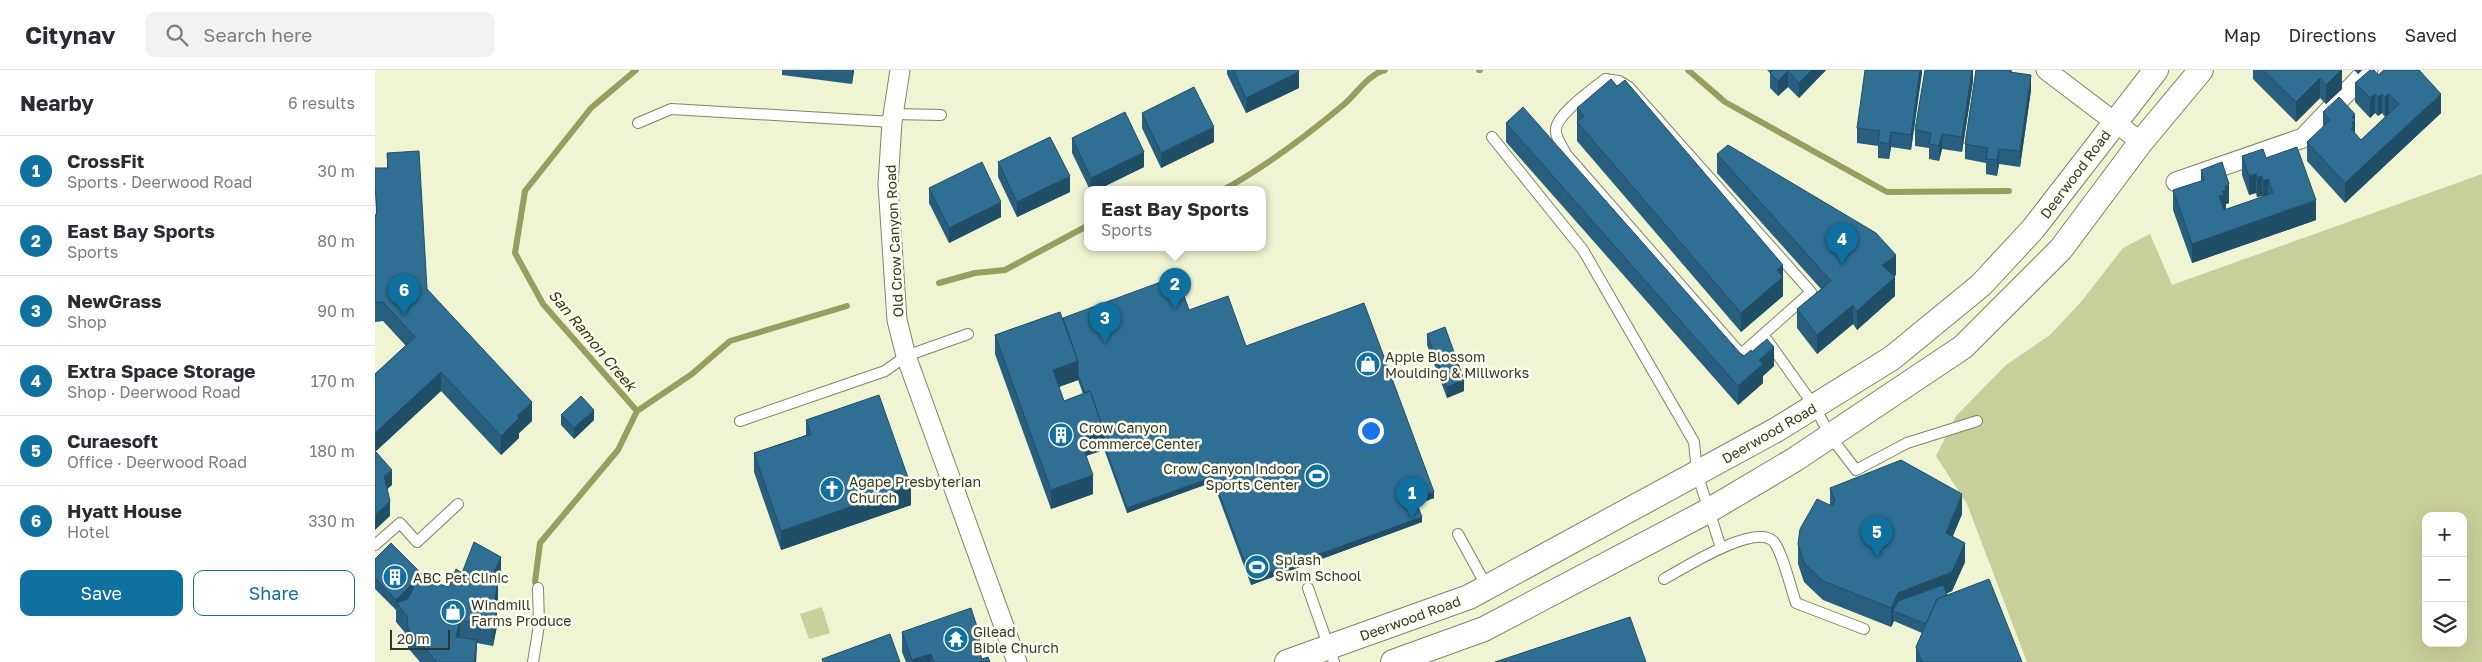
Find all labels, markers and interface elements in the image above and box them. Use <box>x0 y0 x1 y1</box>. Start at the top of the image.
search box <box>145 12 495 57</box>
text: Citynav <box>25 20 115 49</box>
icon: search <box>163 21 191 49</box>
text: Search here <box>203 23 312 46</box>
text: Map <box>2224 24 2260 46</box>
text: Directions <box>2288 24 2376 46</box>
text: Saved <box>2404 24 2457 46</box>
text: Nearby <box>20 90 94 116</box>
text: 6 results <box>288 93 355 113</box>
street label: Deerwood Road <box>2036 126 2114 222</box>
text: CrossFit <box>67 149 144 172</box>
text: 1 <box>32 161 40 181</box>
text: 30 m <box>318 161 355 181</box>
street label: Old Crow Canyon Road <box>882 164 906 318</box>
text: Sports · Deerwood Road <box>67 172 252 192</box>
popup <box>1084 186 1266 251</box>
text: East Bay Sports <box>1101 197 1249 220</box>
text: East Bay Sports <box>67 219 215 242</box>
text: Sports <box>1101 220 1152 240</box>
pin: 4 <box>1826 223 1858 264</box>
text: 2 <box>31 231 41 251</box>
text: 80 m <box>317 231 355 251</box>
text: Sports <box>67 242 118 262</box>
pin: 2 <box>1159 268 1191 309</box>
pin: 6 <box>388 274 420 315</box>
water label: San Ramon Creek <box>545 286 642 395</box>
text: NewGrass <box>67 289 162 312</box>
text: 3 <box>31 301 41 321</box>
text: 90 m <box>317 301 355 321</box>
pin: 3 <box>1089 302 1121 343</box>
text: Shop <box>67 312 107 332</box>
place label: Apple Blossom Moulding & Millworks <box>1385 348 1529 381</box>
shop icon: Apple Blossom Moulding & Millworks <box>1355 351 1381 377</box>
text: Extra Space Storage <box>67 359 256 382</box>
text: 4 <box>31 371 41 391</box>
text: 170 m <box>311 371 355 391</box>
text: Shop · Deerwood Road <box>67 382 241 402</box>
street label: Deerwood Road <box>1719 399 1819 467</box>
your location <box>1358 418 1384 444</box>
place label: Crow Canyon Commerce Center <box>1079 419 1200 452</box>
building icon: Crow Canyon Commerce Center <box>1048 422 1074 448</box>
text: Curaesoft <box>67 429 158 452</box>
text: 5 <box>31 441 41 461</box>
text: 180 m <box>309 441 355 461</box>
text: Office · Deerwood Road <box>67 452 247 472</box>
place label: Crow Canyon Indoor Sports Center <box>1163 460 1300 493</box>
sports icon: Crow Canyon Indoor Sports Center <box>1304 463 1330 489</box>
place label: Agape Presbyterian Church <box>849 473 981 506</box>
church icon: Agape Presbyterian Church <box>819 476 845 502</box>
pin: 1 <box>1396 477 1428 518</box>
text: Hyatt House <box>67 499 182 522</box>
text: 6 <box>31 511 41 531</box>
text: 330 m <box>308 511 355 531</box>
map controls <box>2422 512 2467 647</box>
button: + <box>2422 512 2467 557</box>
pin: 5 <box>1861 516 1893 557</box>
text: Hotel <box>67 522 110 542</box>
place label: Splash Swim School <box>1275 551 1361 584</box>
sports icon: Splash Swim School <box>1244 554 1270 580</box>
button: − <box>2422 557 2467 602</box>
building icon: ABC Pet Clinic <box>382 564 408 590</box>
place label: ABC Pet Clinic <box>413 569 509 586</box>
button: Save <box>20 570 183 616</box>
button: Share <box>193 570 355 616</box>
street label: Deerwood Road <box>1357 592 1463 644</box>
place label: Windmill Farms Produce <box>471 596 571 629</box>
shop icon: Windmill Farms Produce <box>440 599 466 625</box>
button: layers <box>2422 602 2467 647</box>
place label: Gilead Bible Church <box>973 623 1059 656</box>
temple icon: Gilead Bible Church <box>943 626 969 652</box>
scale bar <box>390 627 450 650</box>
text: 20 m <box>397 630 430 647</box>

